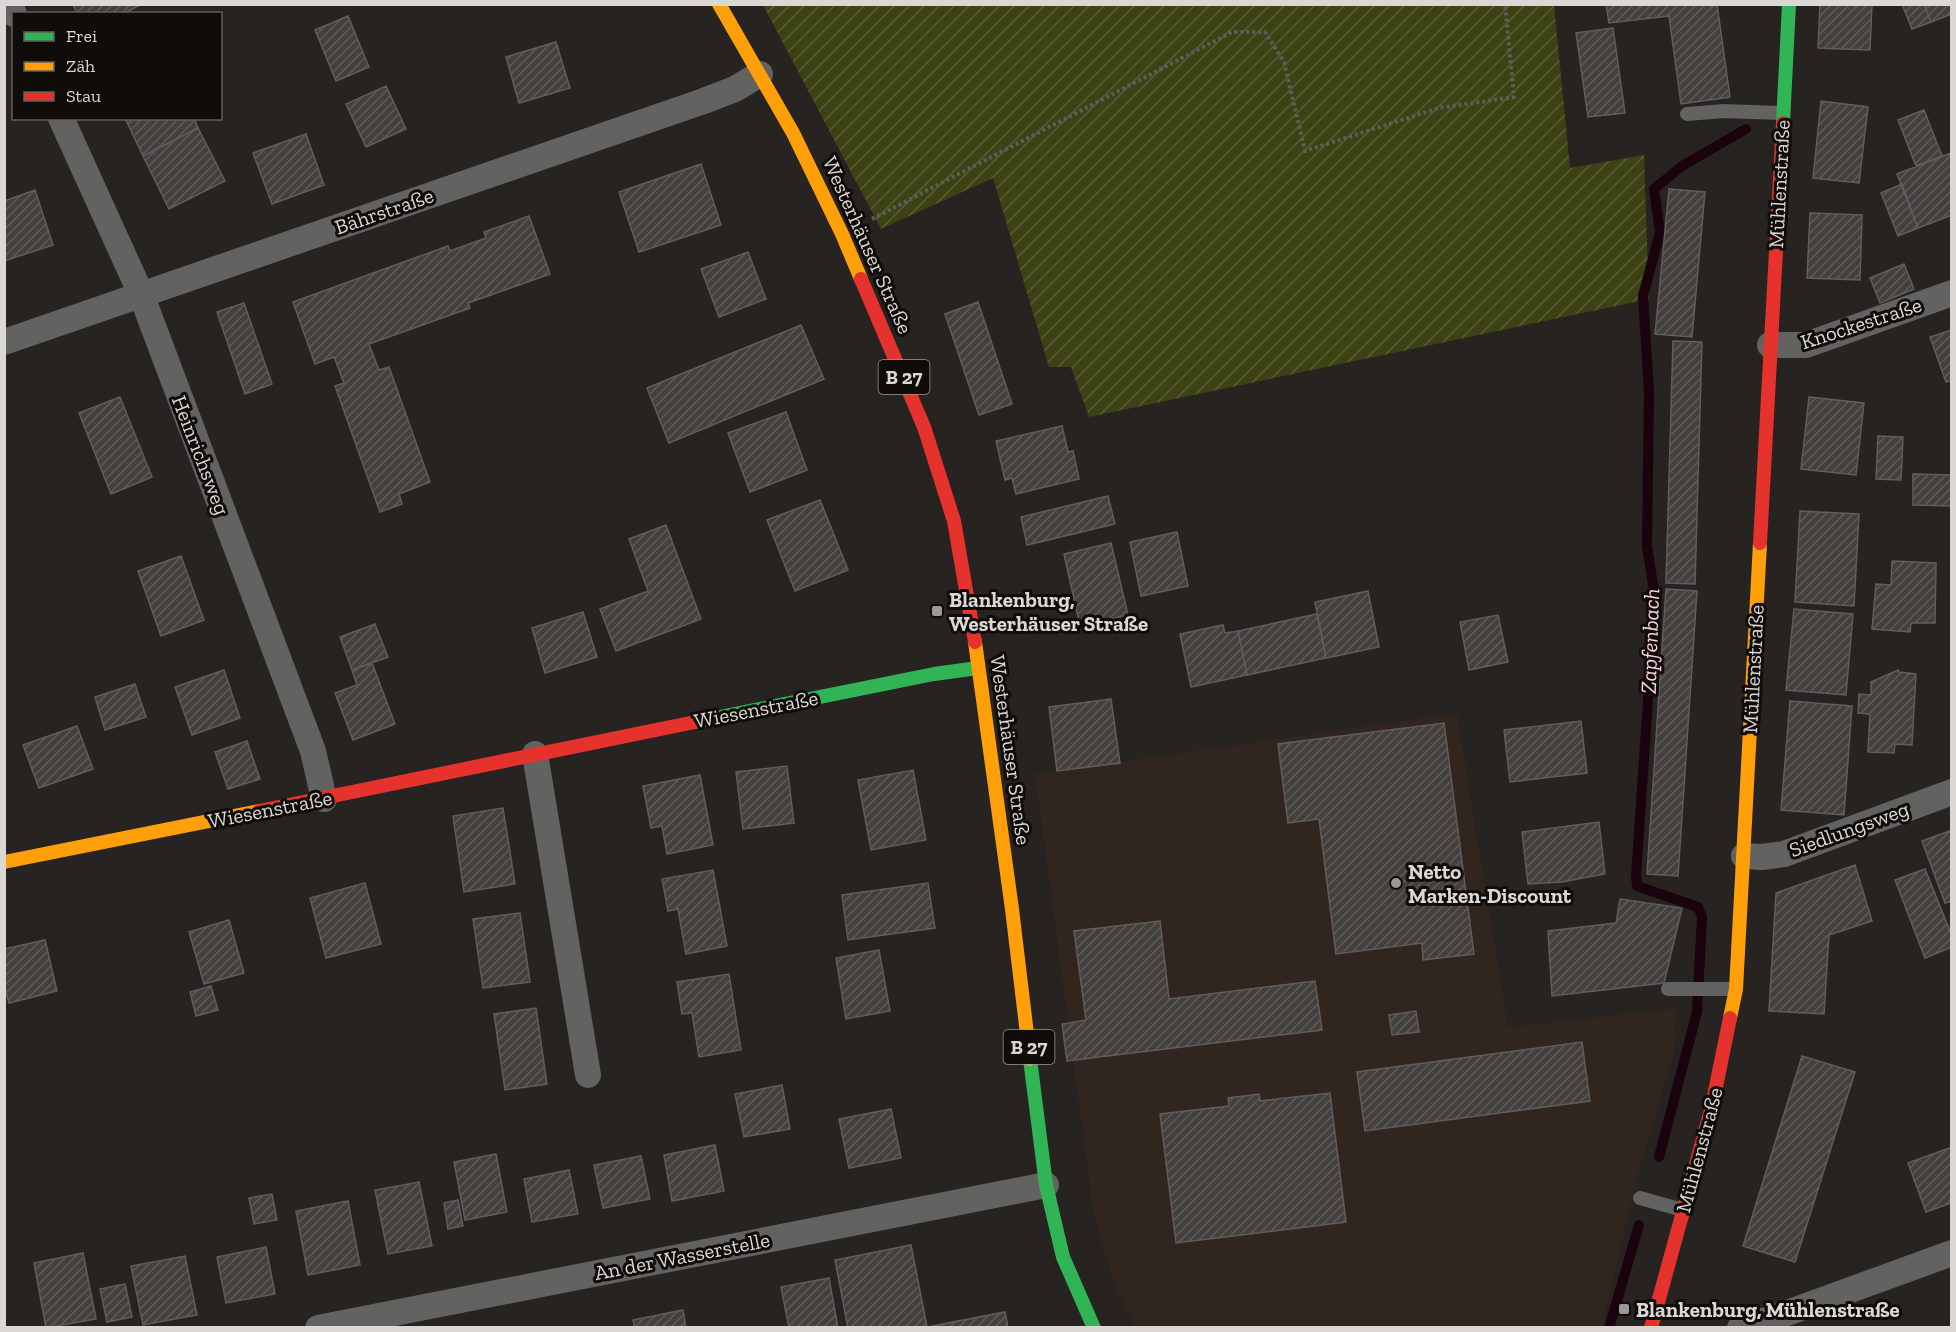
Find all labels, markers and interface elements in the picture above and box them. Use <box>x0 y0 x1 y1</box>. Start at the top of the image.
legend <box>12 12 222 120</box>
text: Frei <box>66 25 97 47</box>
text: Zäh <box>66 55 95 77</box>
text: Stau <box>66 85 101 107</box>
street label: Mühlenstraße <box>1763 119 1795 249</box>
street label: Westerhäuser Straße <box>818 152 918 338</box>
street label: Bährstraße <box>331 182 437 240</box>
street label: Knockestraße <box>1797 292 1925 354</box>
road number: B 27 <box>878 360 930 394</box>
street label: Heinrichsweg <box>167 392 235 519</box>
place label: Blankenburg, Westerhäuser Straße <box>949 587 1148 636</box>
water label: Zapfenbach <box>1635 588 1665 694</box>
marker: Blankenburg, Westerhäuser Straße <box>930 604 944 618</box>
street label: Mühlenstraße <box>1737 604 1769 734</box>
street label: Westerhäuser Straße <box>985 653 1037 847</box>
street label: Wiesenstraße <box>692 685 820 733</box>
street label: Wiesenstraße <box>206 785 334 833</box>
street label: Siedlungsweg <box>1786 796 1913 862</box>
place label: Netto Marken-Discount <box>1408 859 1572 908</box>
marker: Netto Marken-Discount <box>1389 876 1403 890</box>
road number: B 27 <box>1004 1030 1054 1064</box>
street label: Mühlenstraße <box>1670 1085 1728 1215</box>
street label: An der Wasserstelle <box>592 1227 772 1285</box>
place label: Blankenburg, Mühlenstraße <box>1636 1297 1900 1322</box>
marker: Blankenburg, Mühlenstraße <box>1617 1302 1631 1316</box>

